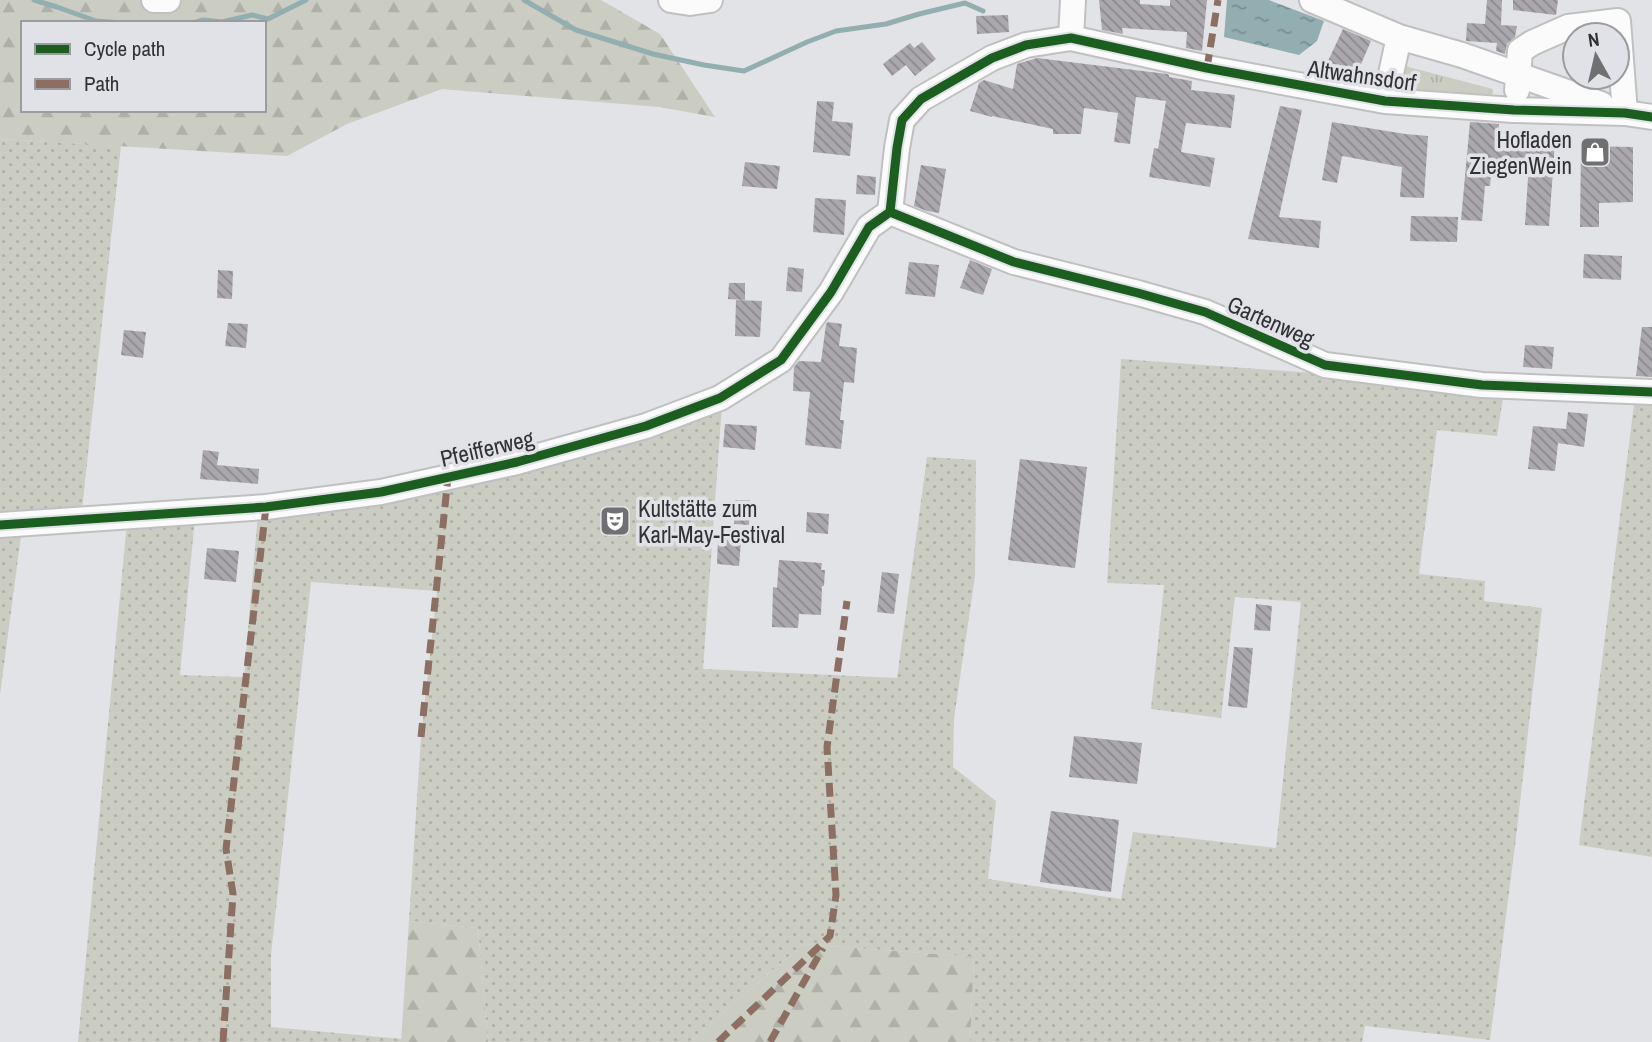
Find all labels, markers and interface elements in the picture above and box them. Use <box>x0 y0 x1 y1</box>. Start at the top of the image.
legend <box>21 21 266 112</box>
north arrow <box>1561 21 1631 91</box>
text: N <box>1586 26 1601 53</box>
text: Cycle path <box>84 34 165 63</box>
street label: Altwahnsdorf <box>1305 52 1419 98</box>
text: Path <box>84 69 119 98</box>
place label: Hofladen ZiegenWein <box>1470 124 1572 181</box>
shop icon: Hofladen ZiegenWein <box>1578 135 1612 169</box>
street label: Gartenweg <box>1223 288 1320 354</box>
street label: Pfeifferweg <box>437 422 537 474</box>
place label: Kultstätte zum Karl-May-Festival <box>638 493 785 550</box>
theatre icon: Kultstätte zum Karl-May-Festival <box>598 504 632 538</box>

